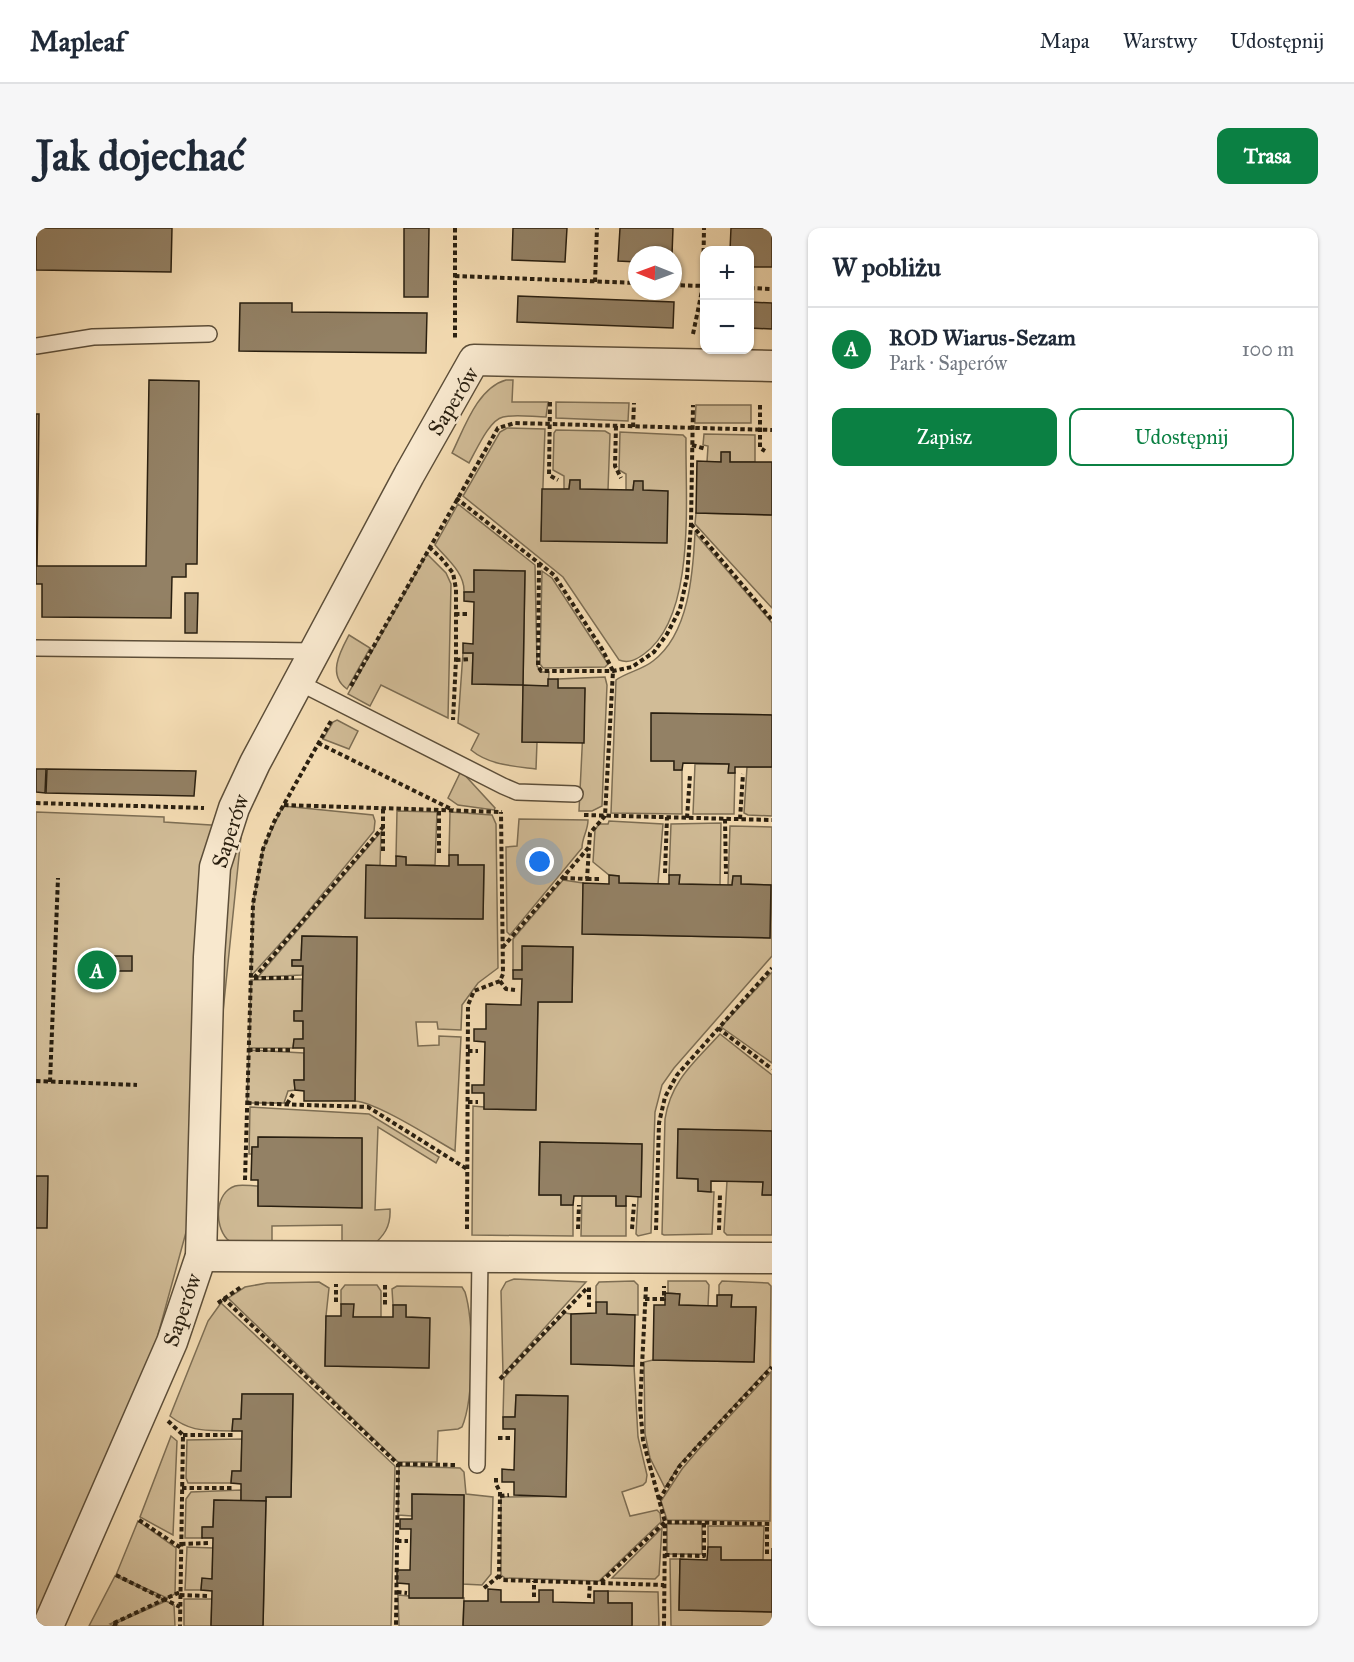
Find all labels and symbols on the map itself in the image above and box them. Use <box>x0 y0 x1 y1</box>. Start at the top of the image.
north arrow <box>628 246 682 300</box>
street label: Saperów <box>421 361 485 440</box>
street label: Saperów <box>205 790 255 871</box>
your location <box>525 847 554 876</box>
pin: A <box>78 948 116 992</box>
street label: Saperów <box>157 1269 207 1350</box>

